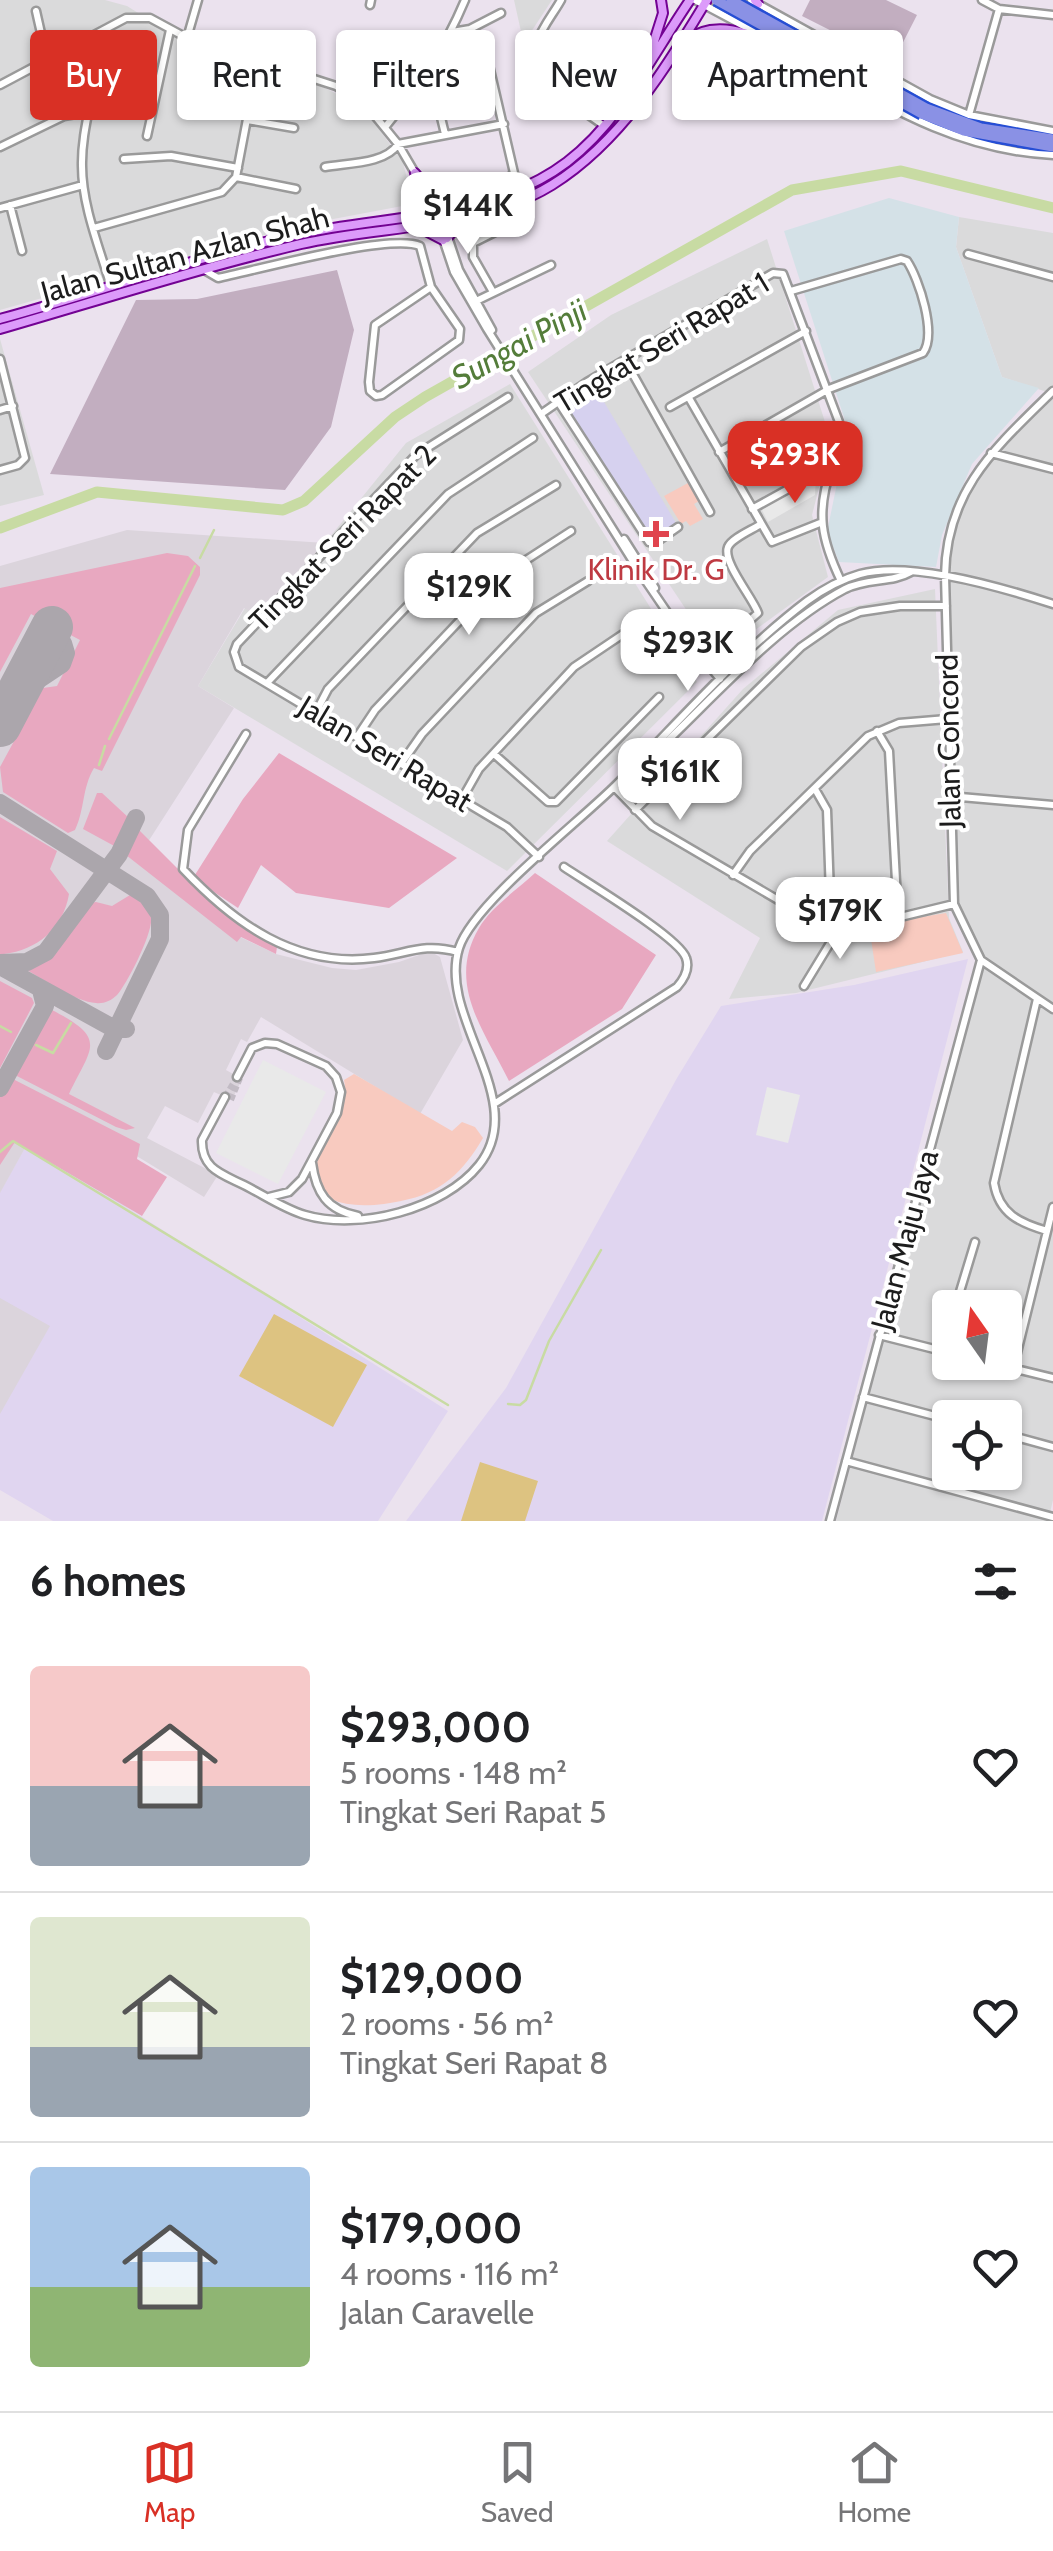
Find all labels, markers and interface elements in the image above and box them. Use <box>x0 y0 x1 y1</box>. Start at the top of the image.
chip: Buy <box>30 30 157 120</box>
chip: Rent <box>177 30 316 120</box>
chip: Filters <box>336 30 495 120</box>
chip: New <box>515 30 652 120</box>
chip: Apartment <box>672 30 903 120</box>
pin: $144K <box>398 172 538 257</box>
text: $144K <box>423 185 513 224</box>
street label: Jalan Sultan Azlan Shah <box>36 198 333 311</box>
street label: Tingkat Seri Rapat 1 <box>548 264 776 421</box>
water label: Sungai Pinji <box>444 290 594 397</box>
pin: $293K <box>725 421 865 506</box>
text: $293K <box>750 434 840 473</box>
street label: Tingkat Seri Rapat 2 <box>241 436 444 639</box>
marker: Klinik Dr. G <box>643 521 669 547</box>
place label: Klinik Dr. G <box>587 551 725 588</box>
pin: $129K <box>399 553 539 638</box>
text: $129K <box>426 566 512 605</box>
pin: $293K <box>618 609 758 694</box>
text: $293K <box>643 622 733 661</box>
street label: Jalan Concord <box>928 654 969 829</box>
street label: Jalan Seri Rapat <box>291 687 479 820</box>
pin: $161K <box>610 738 750 823</box>
text: $161K <box>640 751 720 790</box>
pin: $179K <box>770 877 910 962</box>
text: $179K <box>798 890 882 929</box>
street label: Jalan Maju Jaya <box>862 1145 946 1335</box>
north arrow <box>932 1290 1022 1380</box>
map controls <box>932 1290 1022 1490</box>
button: locate <box>932 1400 1022 1490</box>
icon: filters <box>968 1554 1023 1609</box>
text: 6 homes <box>30 1555 186 1607</box>
text: $293,000 <box>340 1701 531 1753</box>
icon: home <box>110 1706 230 1826</box>
icon: heart <box>968 1739 1023 1794</box>
text: 5 rooms · 148 m² <box>340 1753 567 1792</box>
text: Tingkat Seri Rapat 5 <box>340 1792 606 1831</box>
text: $129,000 <box>340 1952 523 2004</box>
icon: home <box>110 1957 230 2077</box>
icon: heart <box>968 1990 1023 2045</box>
text: 2 rooms · 56 m² <box>340 2004 554 2043</box>
text: Tingkat Seri Rapat 8 <box>340 2043 608 2082</box>
text: $179,000 <box>340 2202 523 2254</box>
icon: home <box>110 2207 230 2327</box>
icon: heart <box>968 2240 1023 2295</box>
text: 4 rooms · 116 m² <box>340 2254 559 2293</box>
text: Jalan Caravelle <box>340 2293 534 2332</box>
tab: Map <box>142 2435 197 2529</box>
tab: Saved <box>481 2435 554 2529</box>
tab: Home <box>837 2435 911 2529</box>

